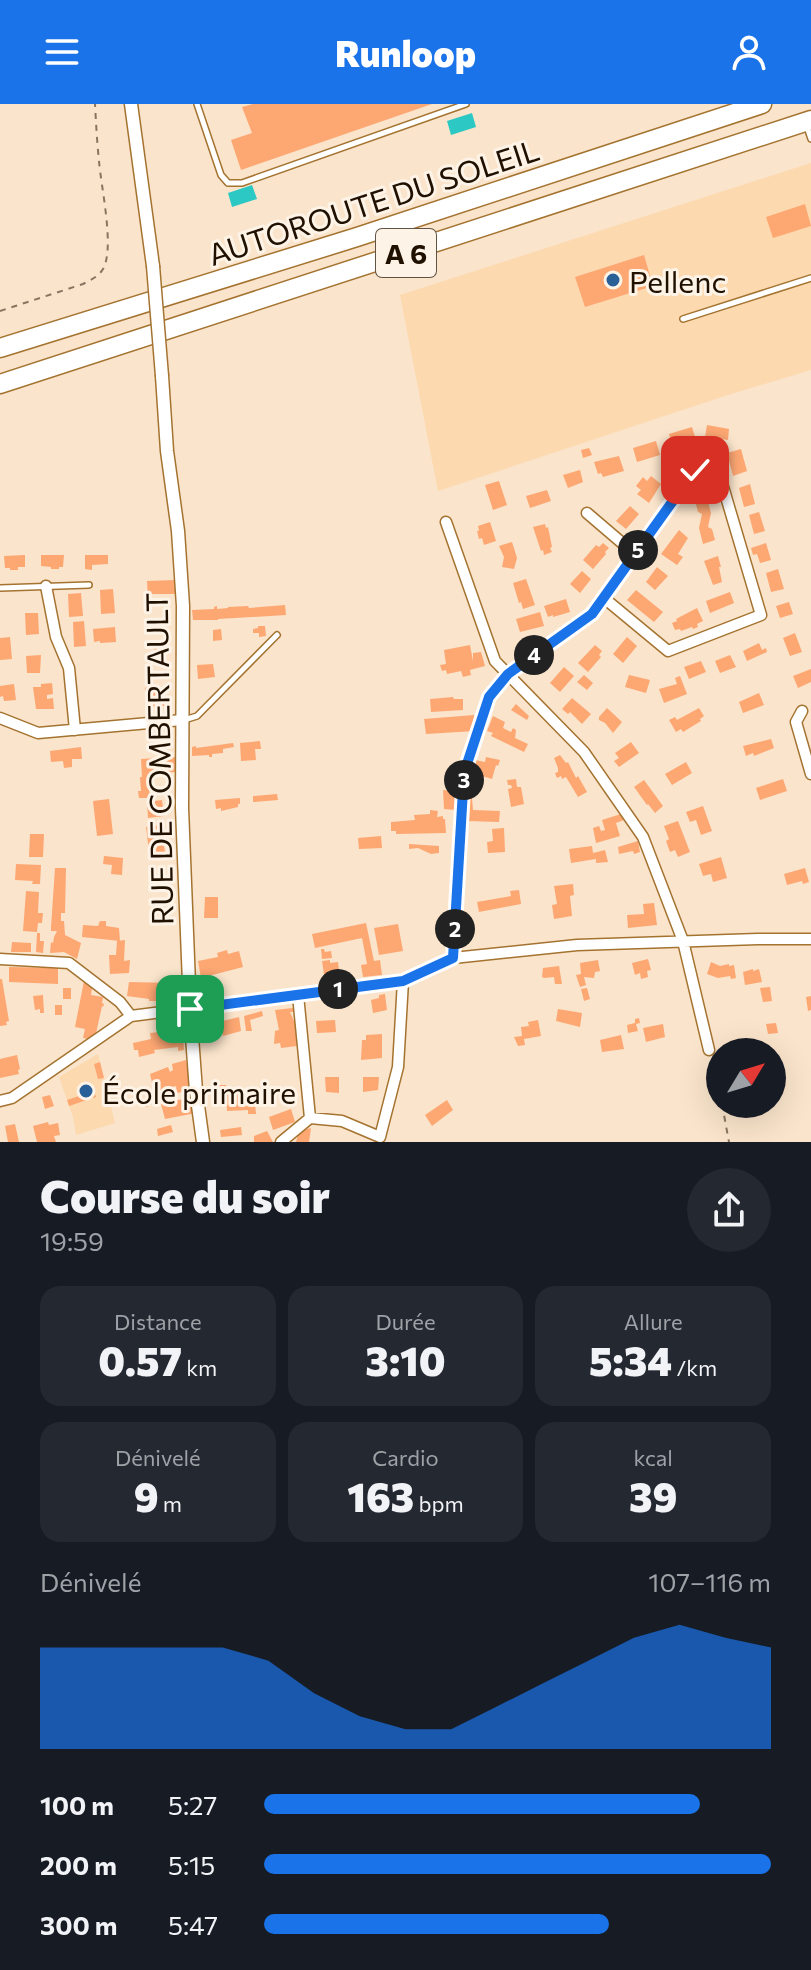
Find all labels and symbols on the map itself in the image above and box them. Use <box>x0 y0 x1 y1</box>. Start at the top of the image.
street label: AUTOROUTE DU SOLEIL <box>203 130 543 272</box>
road number: A 6 <box>376 229 436 277</box>
place label: Pellenc <box>629 262 726 299</box>
marker: Pellenc <box>604 271 622 289</box>
pin <box>661 436 729 504</box>
pin: 5 <box>618 530 658 570</box>
street label: RUE DE COMBERTAULT <box>137 593 179 925</box>
pin: 4 <box>514 635 554 675</box>
pin: 3 <box>444 760 484 800</box>
pin: 2 <box>435 909 475 949</box>
pin: 1 <box>318 969 358 1009</box>
pin <box>156 975 224 1043</box>
north arrow <box>706 1038 786 1118</box>
place label: École primaire <box>102 1073 296 1110</box>
marker: École primaire <box>77 1082 95 1100</box>

